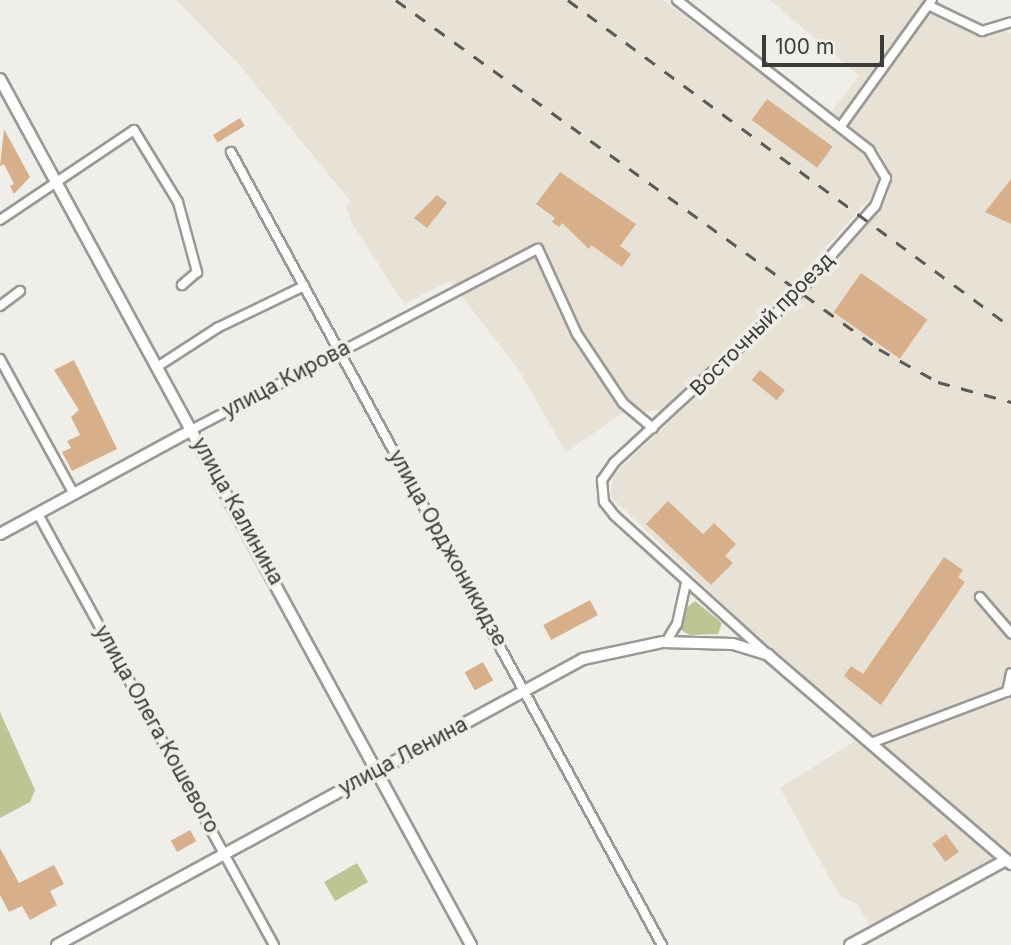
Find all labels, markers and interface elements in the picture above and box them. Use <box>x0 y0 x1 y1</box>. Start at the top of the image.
scale bar <box>766 21 888 65</box>
text: 100 m <box>775 34 834 59</box>
street label: Восточный проезд <box>685 247 839 401</box>
street label: улица Кирова <box>218 335 354 423</box>
street label: улица Калинина <box>187 433 289 589</box>
street label: улица Орджоникидзе <box>383 445 513 651</box>
street label: улица Олега Кошевого <box>89 621 225 837</box>
street label: улица Ленина <box>334 711 472 801</box>

